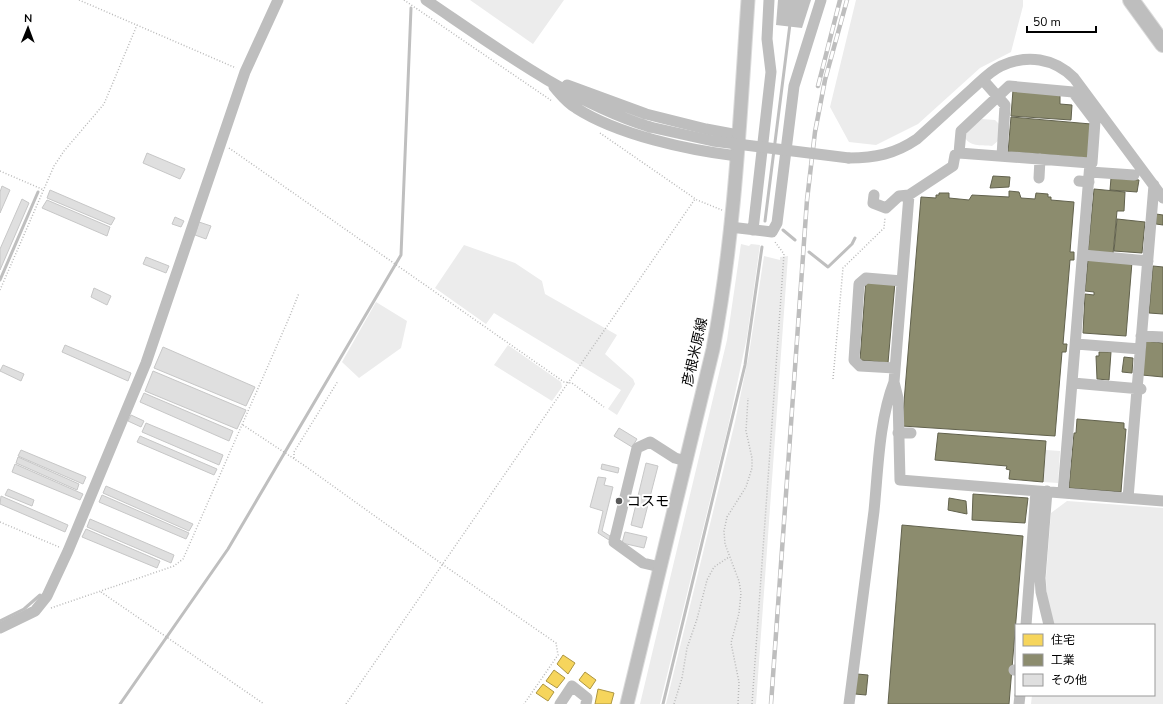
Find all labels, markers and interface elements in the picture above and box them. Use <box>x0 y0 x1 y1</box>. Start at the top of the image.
north arrow <box>8 8 48 48</box>
scale bar <box>1027 8 1096 34</box>
text: N <box>24 11 32 26</box>
text: 50 m <box>1033 14 1061 30</box>
street label: 彦根米原線 <box>678 316 712 388</box>
place label: コスモ <box>627 492 669 511</box>
marker: コスモ <box>614 496 624 506</box>
legend <box>1015 624 1155 696</box>
text: 住宅 <box>1051 632 1075 648</box>
text: 工業 <box>1051 652 1075 668</box>
text: その他 <box>1051 672 1087 688</box>

